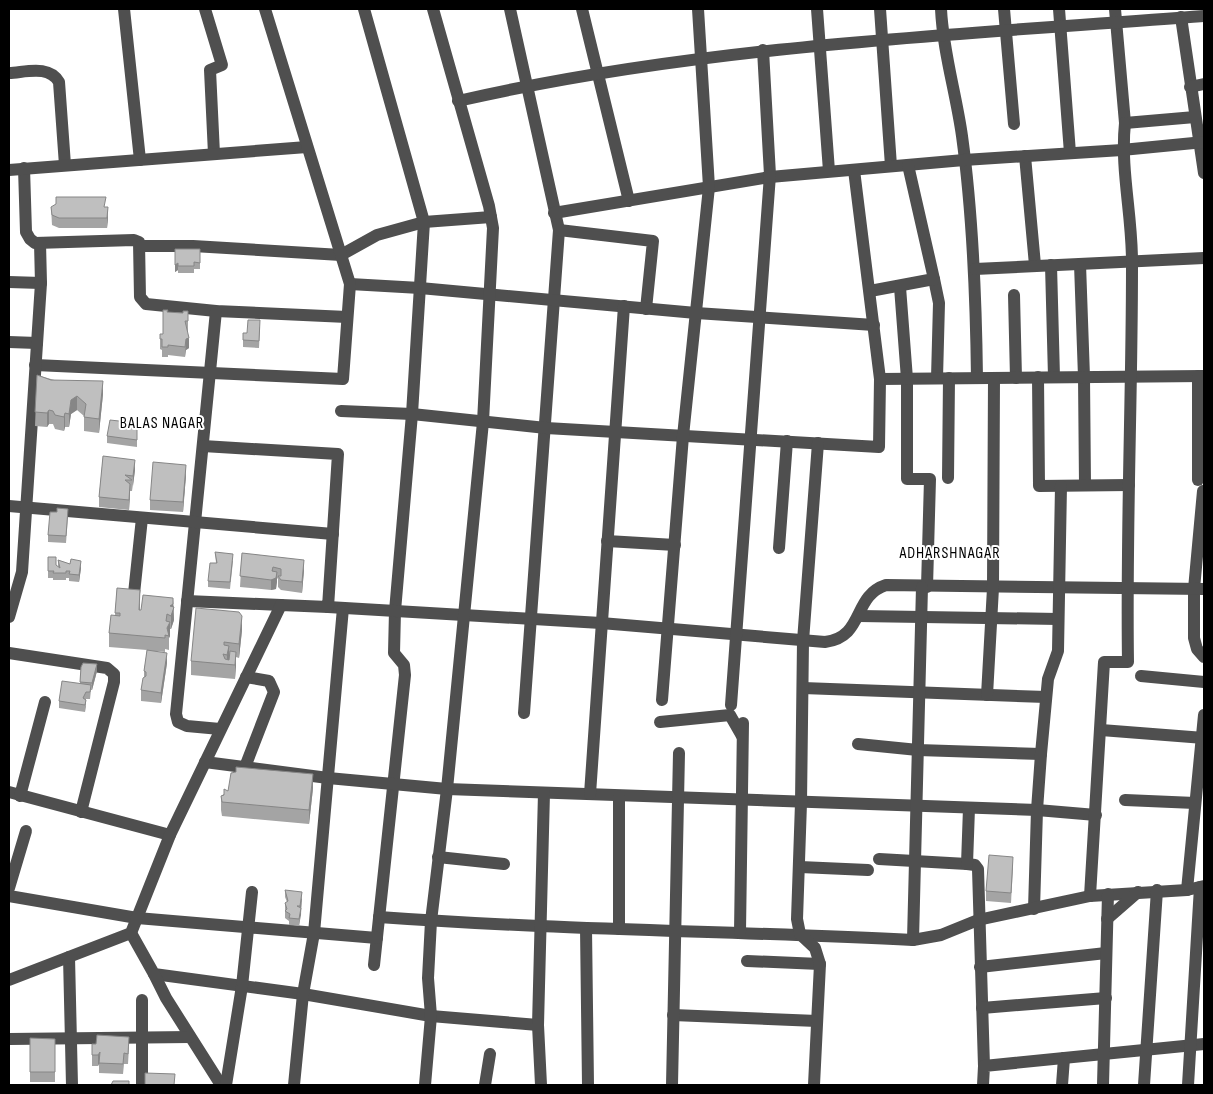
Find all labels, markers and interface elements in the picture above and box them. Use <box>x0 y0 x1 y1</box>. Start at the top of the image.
district label: BALAS NAGAR <box>120 414 204 433</box>
district label: ADHARSHNAGAR <box>898 544 1001 563</box>

